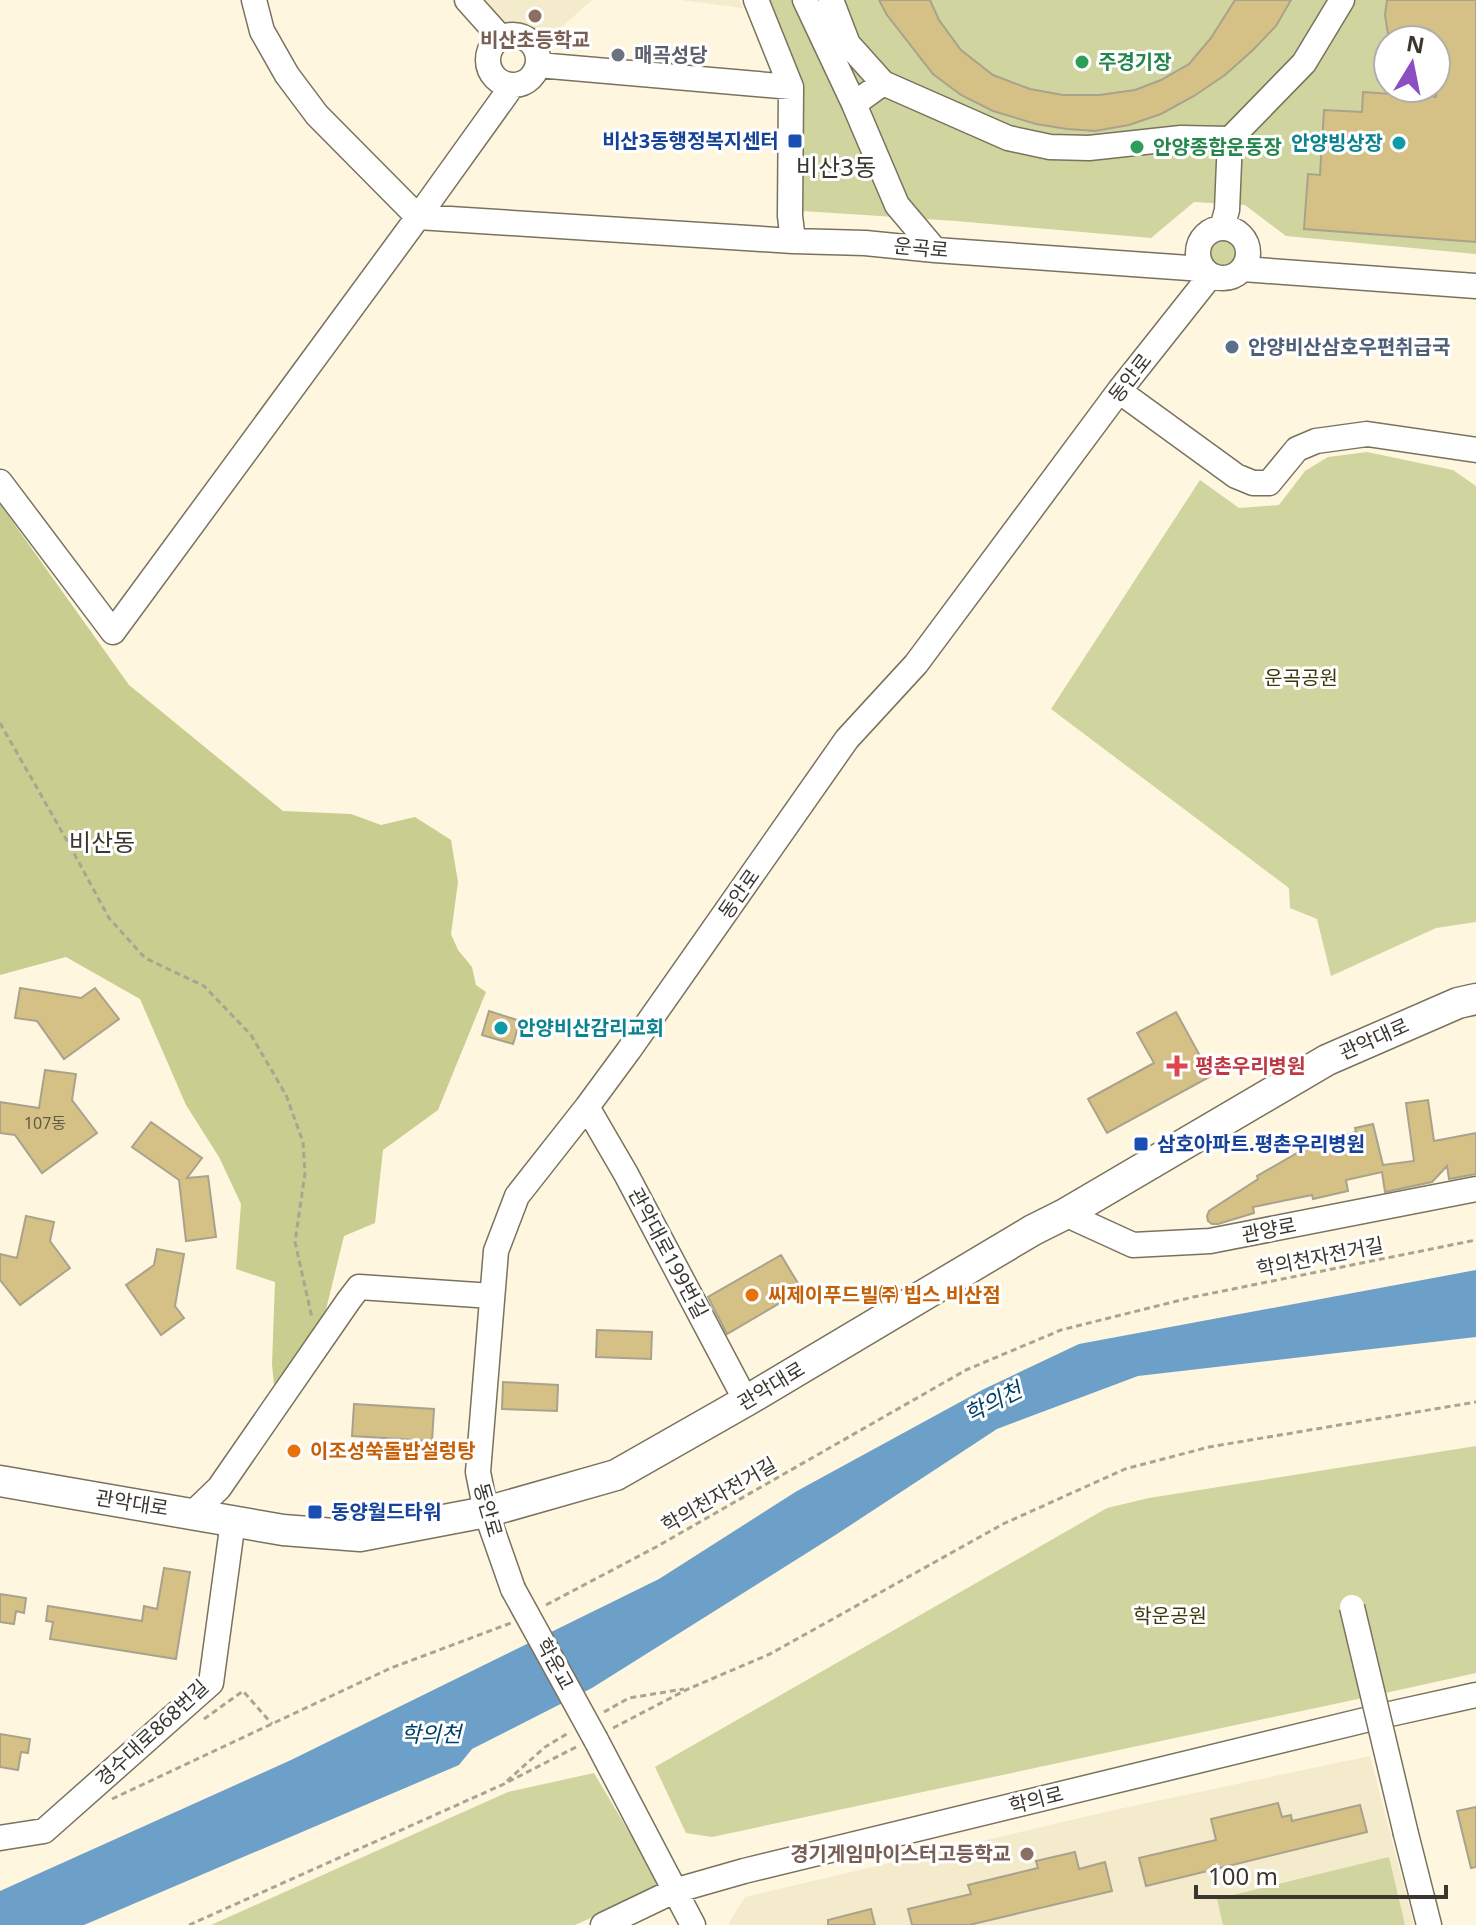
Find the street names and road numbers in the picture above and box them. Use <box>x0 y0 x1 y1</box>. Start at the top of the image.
street label: 운곡로 <box>892 232 950 263</box>
street label: 동안로 <box>1102 348 1157 408</box>
street label: 동안로 <box>712 863 765 924</box>
street label: 관악대로 <box>1335 1011 1413 1066</box>
street label: 관악대로199번길 <box>623 1183 714 1323</box>
street label: 관양로 <box>1239 1211 1299 1248</box>
street label: 학의천자전거길 <box>1254 1231 1386 1282</box>
street label: 관악대로 <box>732 1355 809 1416</box>
street label: 학의천자전거길 <box>656 1451 781 1538</box>
street label: 동안로 <box>468 1480 509 1540</box>
street label: 관악대로 <box>94 1483 171 1522</box>
street label: 학운교 <box>530 1633 581 1694</box>
street label: 경수대로868번길 <box>90 1673 214 1792</box>
street label: 학의로 <box>1006 1780 1066 1819</box>

